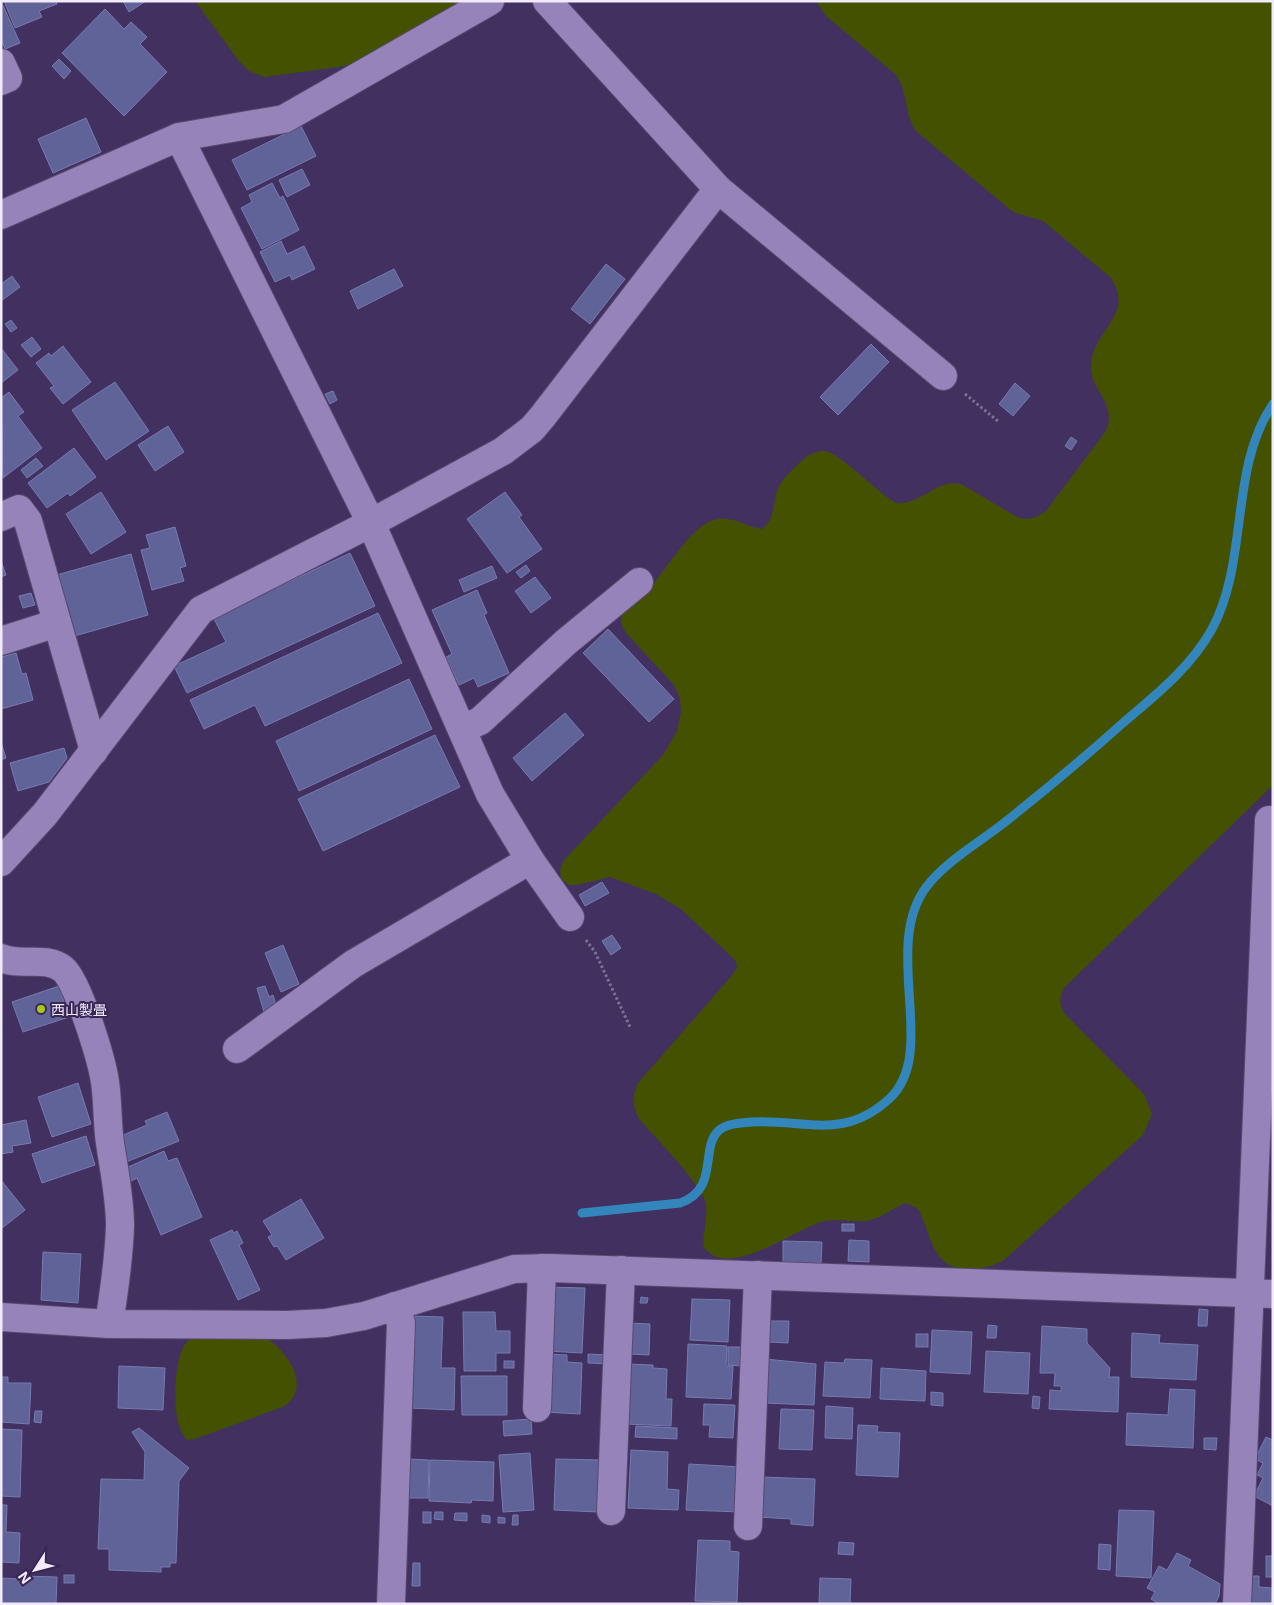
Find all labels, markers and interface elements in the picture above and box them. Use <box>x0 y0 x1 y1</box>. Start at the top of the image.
place label: 西山製畳 <box>51 1001 107 1018</box>
marker: 西山製畳 <box>35 1003 47 1015</box>
north arrow <box>10 1545 60 1595</box>
text: N <box>14 1569 34 1587</box>

